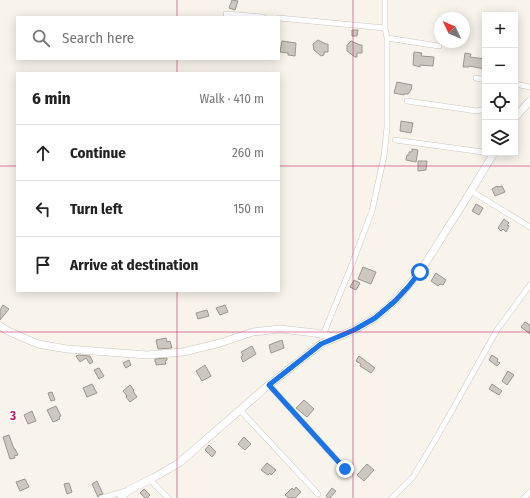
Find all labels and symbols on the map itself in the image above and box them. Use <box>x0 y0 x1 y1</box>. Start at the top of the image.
north arrow <box>434 12 470 48</box>
route start <box>411 263 429 281</box>
text: 3 <box>9 408 16 423</box>
route end <box>336 460 354 478</box>

